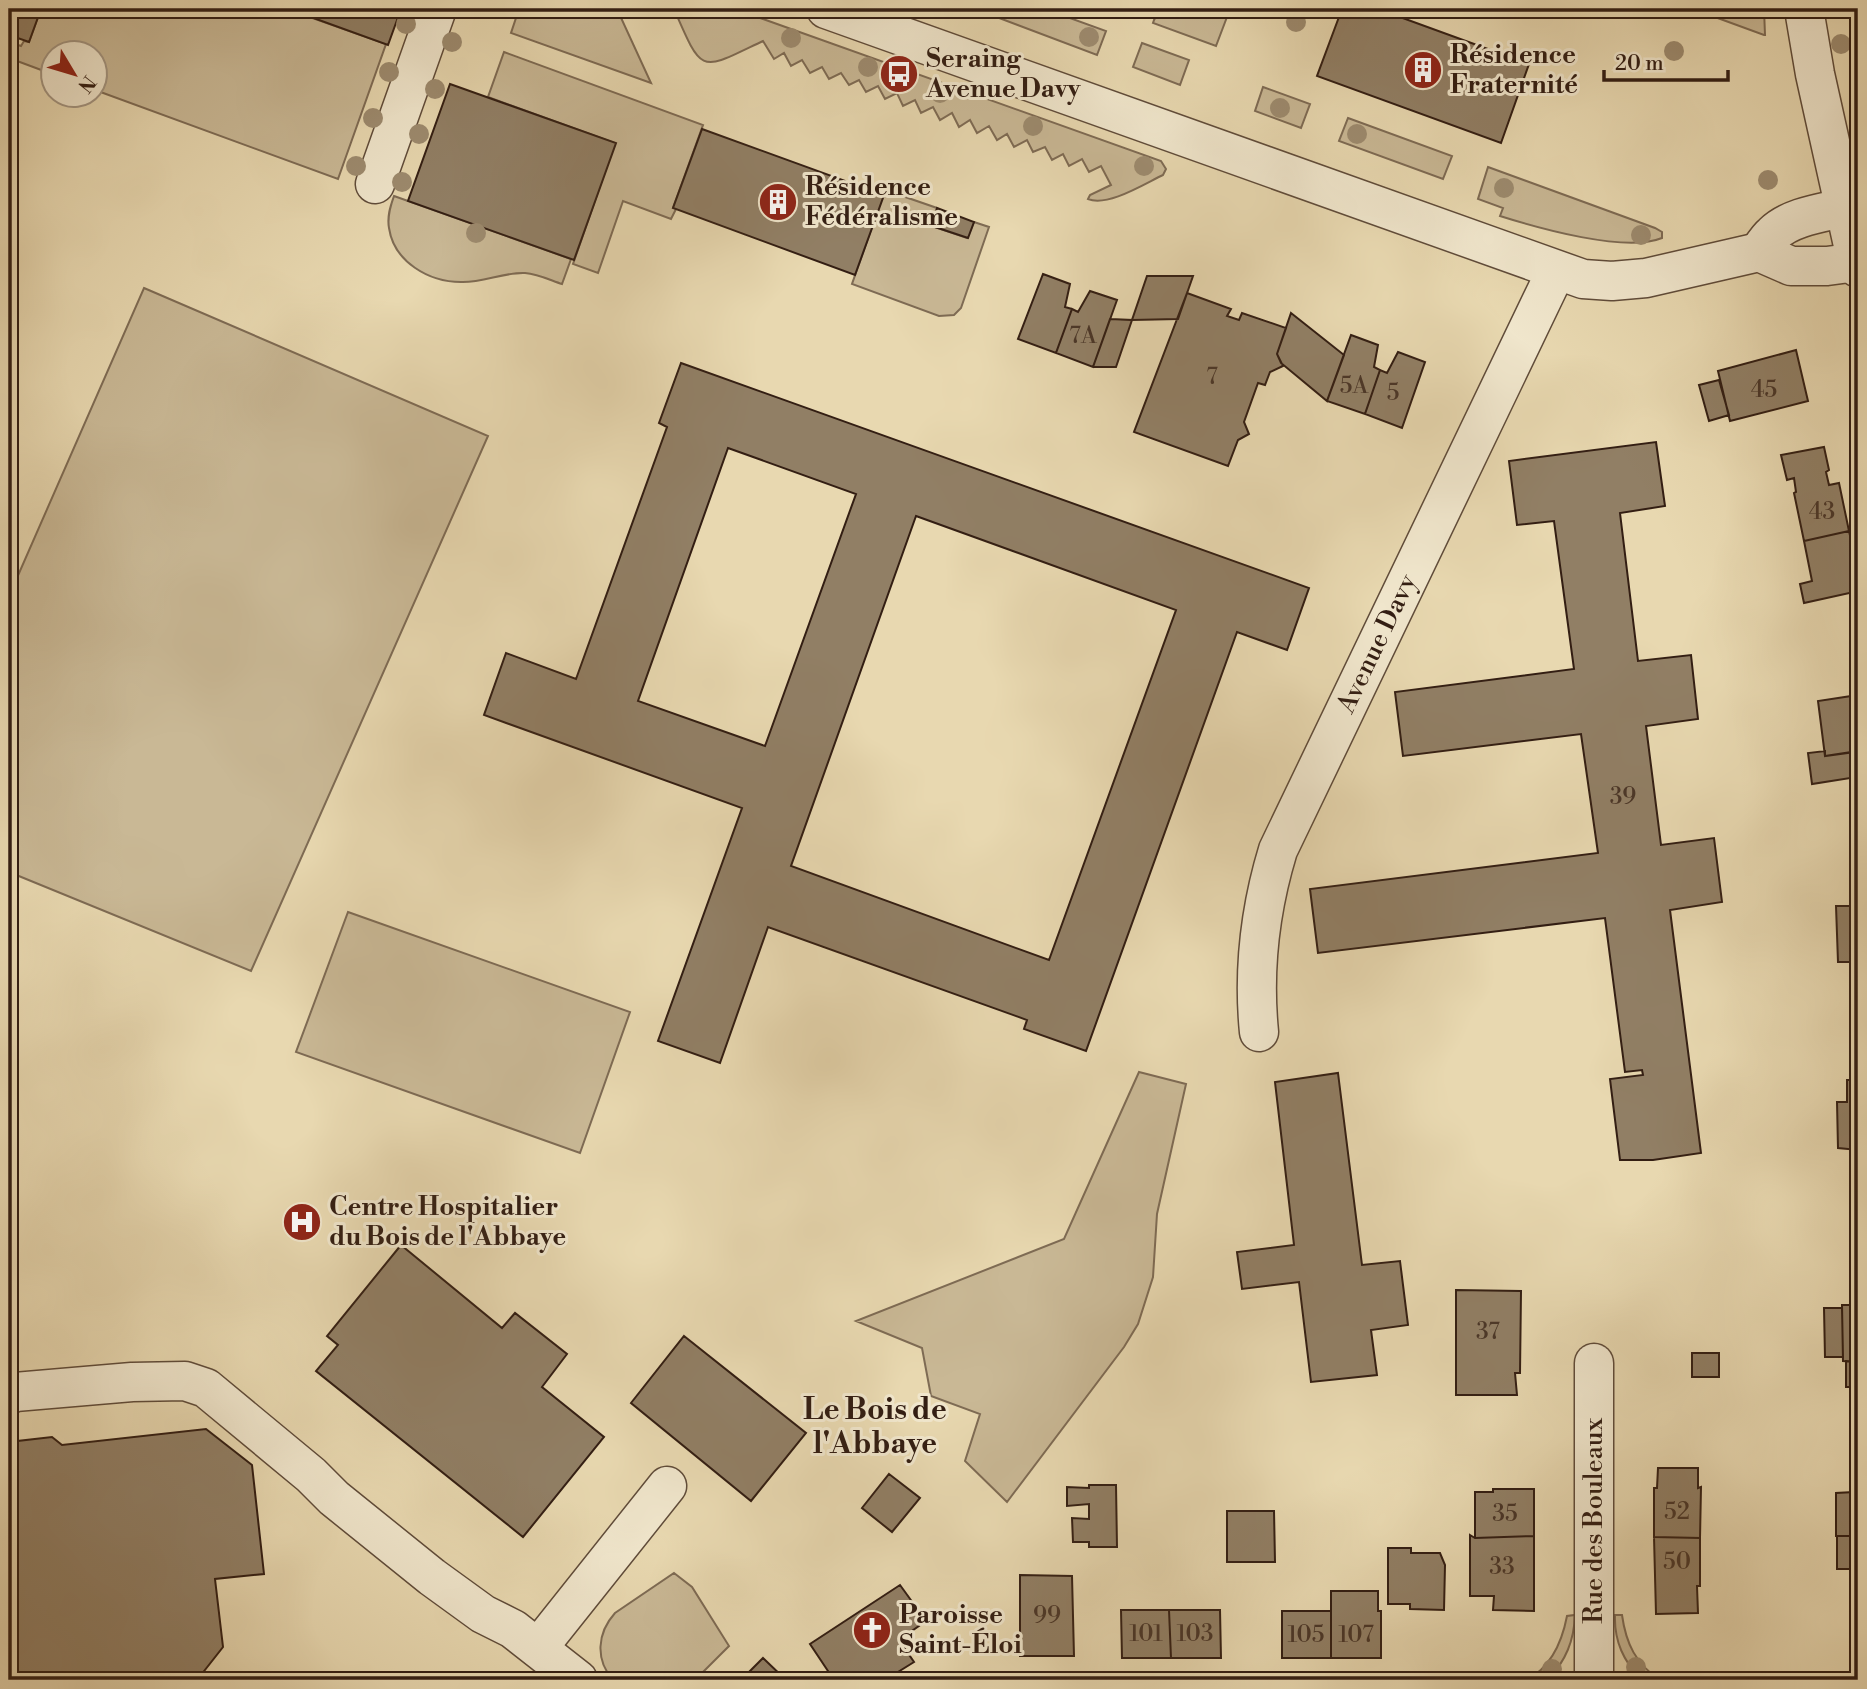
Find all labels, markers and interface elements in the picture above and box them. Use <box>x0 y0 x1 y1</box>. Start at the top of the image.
north arrow <box>38 38 108 108</box>
scale bar <box>1604 38 1729 82</box>
place label: Résidence Fraternité <box>1450 39 1578 101</box>
place label: Seraing Avenue Davy <box>925 43 1082 105</box>
building icon: Résidence Fraternité <box>1402 49 1444 91</box>
text: 20 m <box>1615 51 1664 77</box>
bus stop icon: Seraing Avenue Davy <box>878 53 920 95</box>
text: N <box>73 71 101 97</box>
place label: Résidence Fédéralisme <box>805 171 958 233</box>
building icon: Résidence Fédéralisme <box>757 181 799 223</box>
house number: 7A <box>1069 322 1098 350</box>
house number: 7 <box>1206 363 1218 391</box>
house number: 5A <box>1340 372 1369 400</box>
house number: 45 <box>1751 376 1777 404</box>
house number: 5 <box>1387 379 1399 407</box>
house number: 43 <box>1809 498 1835 526</box>
street label: Avenue Davy <box>1330 569 1424 719</box>
house number: 39 <box>1610 783 1636 811</box>
place label: Centre Hospitalier du Bois de l'Abbaye <box>329 1191 566 1253</box>
hospital icon: Centre Hospitalier du Bois de l'Abbaye <box>281 1201 323 1243</box>
house number: 37 <box>1476 1318 1500 1346</box>
district label: Le Bois de l'Abbaye <box>803 1391 947 1463</box>
street label: Rue des Bouleaux <box>1578 1417 1610 1624</box>
house number: 52 <box>1664 1498 1690 1526</box>
house number: 35 <box>1492 1500 1518 1528</box>
house number: 50 <box>1663 1548 1691 1576</box>
house number: 33 <box>1489 1553 1515 1581</box>
place label: Paroisse Saint-Éloi <box>899 1599 1022 1661</box>
house number: 99 <box>1033 1602 1061 1630</box>
church icon: Paroisse Saint-Éloi <box>851 1609 893 1651</box>
house number: 101 <box>1129 1620 1163 1648</box>
house number: 103 <box>1176 1620 1214 1648</box>
house number: 105 <box>1287 1621 1325 1649</box>
house number: 107 <box>1338 1621 1374 1649</box>

